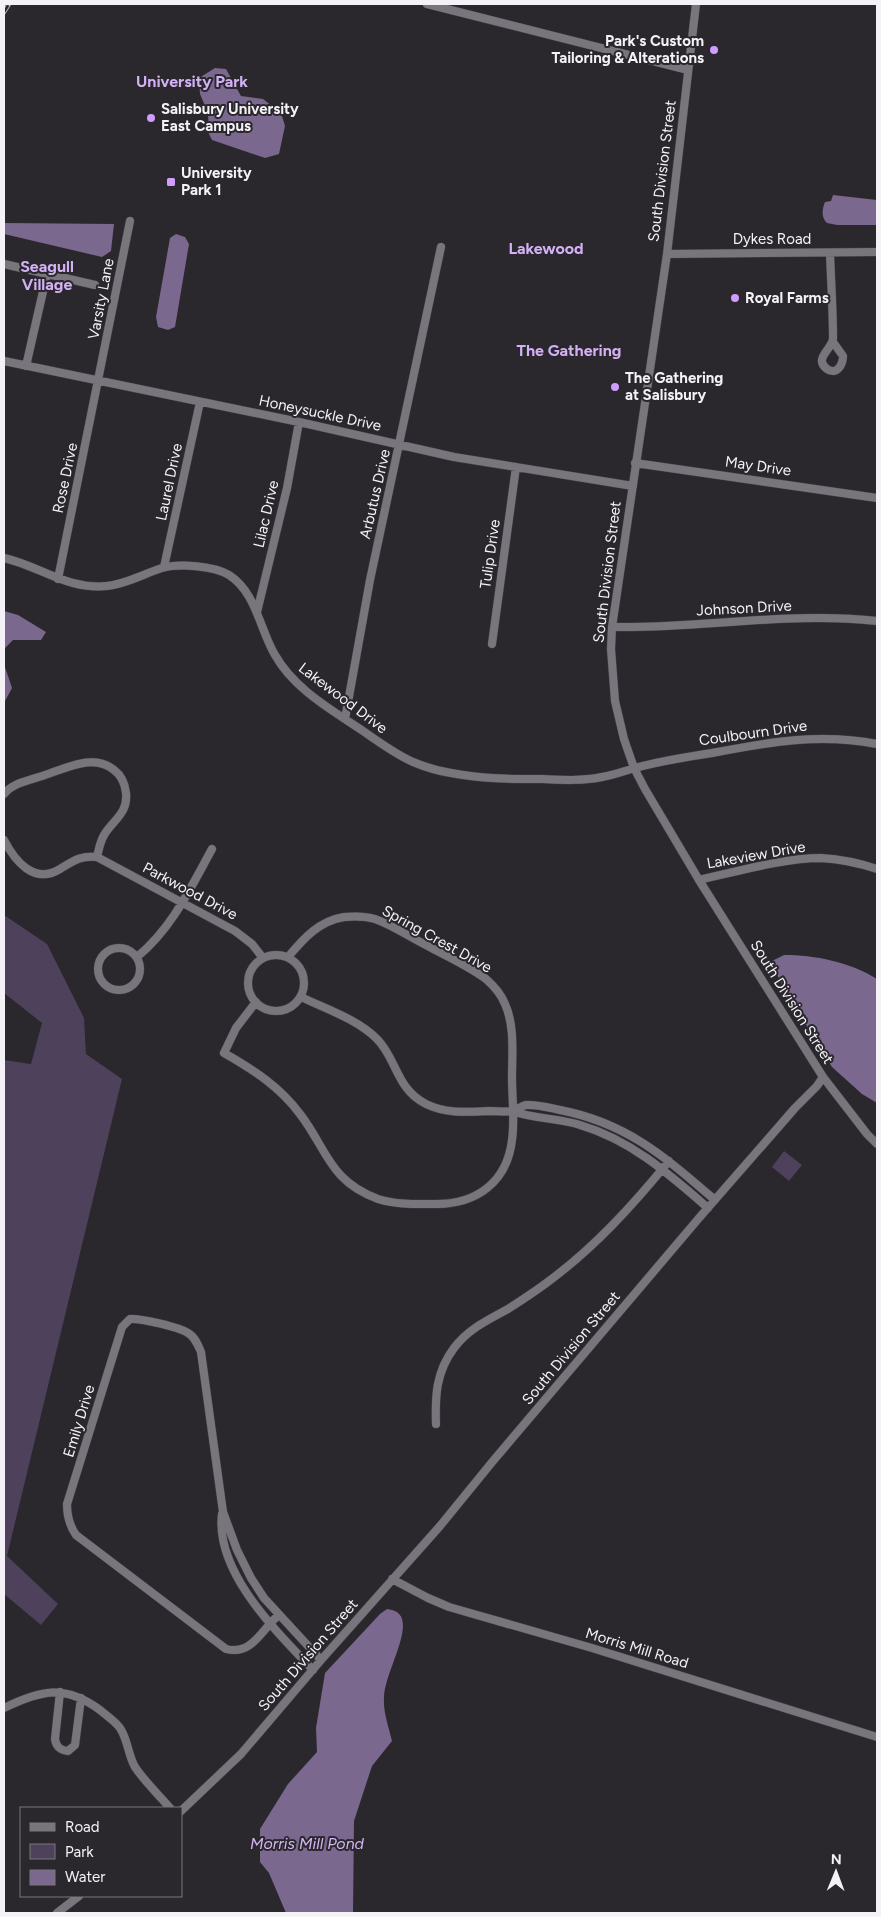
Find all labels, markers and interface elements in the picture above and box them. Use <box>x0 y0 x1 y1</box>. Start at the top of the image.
place label: Park's Custom Tailoring & Alterations <box>551 32 704 67</box>
marker: Park's Custom Tailoring & Alterations <box>708 44 720 56</box>
district label: University Park <box>136 72 248 91</box>
street label: South Division Street <box>644 99 680 243</box>
place label: Salisbury University East Campus <box>161 100 299 135</box>
marker: Salisbury University East Campus <box>145 112 157 124</box>
place label: University Park 1 <box>181 164 252 199</box>
marker: University Park 1 <box>165 176 177 188</box>
street label: Dykes Road <box>733 230 811 248</box>
district label: Lakewood <box>508 239 584 258</box>
district label: Seagull Village <box>20 257 74 294</box>
street label: Varsity Lane <box>84 257 118 341</box>
place label: Royal Farms <box>745 289 829 307</box>
marker: Royal Farms <box>729 292 741 304</box>
district label: The Gathering <box>517 341 621 360</box>
place label: The Gathering at Salisbury <box>625 369 723 404</box>
marker: The Gathering at Salisbury <box>609 381 621 393</box>
street label: Honeysuckle Drive <box>257 391 383 435</box>
street label: Rose Drive <box>49 441 81 515</box>
street label: Laurel Drive <box>152 442 186 522</box>
street label: Arbutus Drive <box>356 447 394 541</box>
street label: May Drive <box>724 452 792 480</box>
street label: Lilac Drive <box>249 478 283 550</box>
street label: South Division Street <box>589 500 625 644</box>
street label: Tulip Drive <box>476 518 504 590</box>
street label: Johnson Drive <box>696 597 792 619</box>
street label: Lakewood Drive <box>295 659 391 737</box>
street label: Coulbourn Drive <box>698 717 808 749</box>
street label: Lakeview Drive <box>705 837 807 873</box>
street label: Parkwood Drive <box>140 858 240 924</box>
street label: Spring Crest Drive <box>379 901 495 977</box>
street label: South Division Street <box>747 937 838 1067</box>
street label: South Division Street <box>518 1287 624 1408</box>
street label: Emily Drive <box>59 1383 99 1459</box>
street label: South Division Street <box>255 1595 362 1715</box>
street label: Morris Mill Road <box>583 1624 691 1672</box>
legend <box>20 1807 182 1897</box>
text: Road <box>65 1818 100 1836</box>
water label: Morris Mill Pond <box>250 1834 365 1853</box>
text: Park <box>65 1843 94 1861</box>
north arrow <box>811 1847 861 1897</box>
text: N <box>831 1851 842 1868</box>
text: Water <box>65 1868 105 1886</box>

